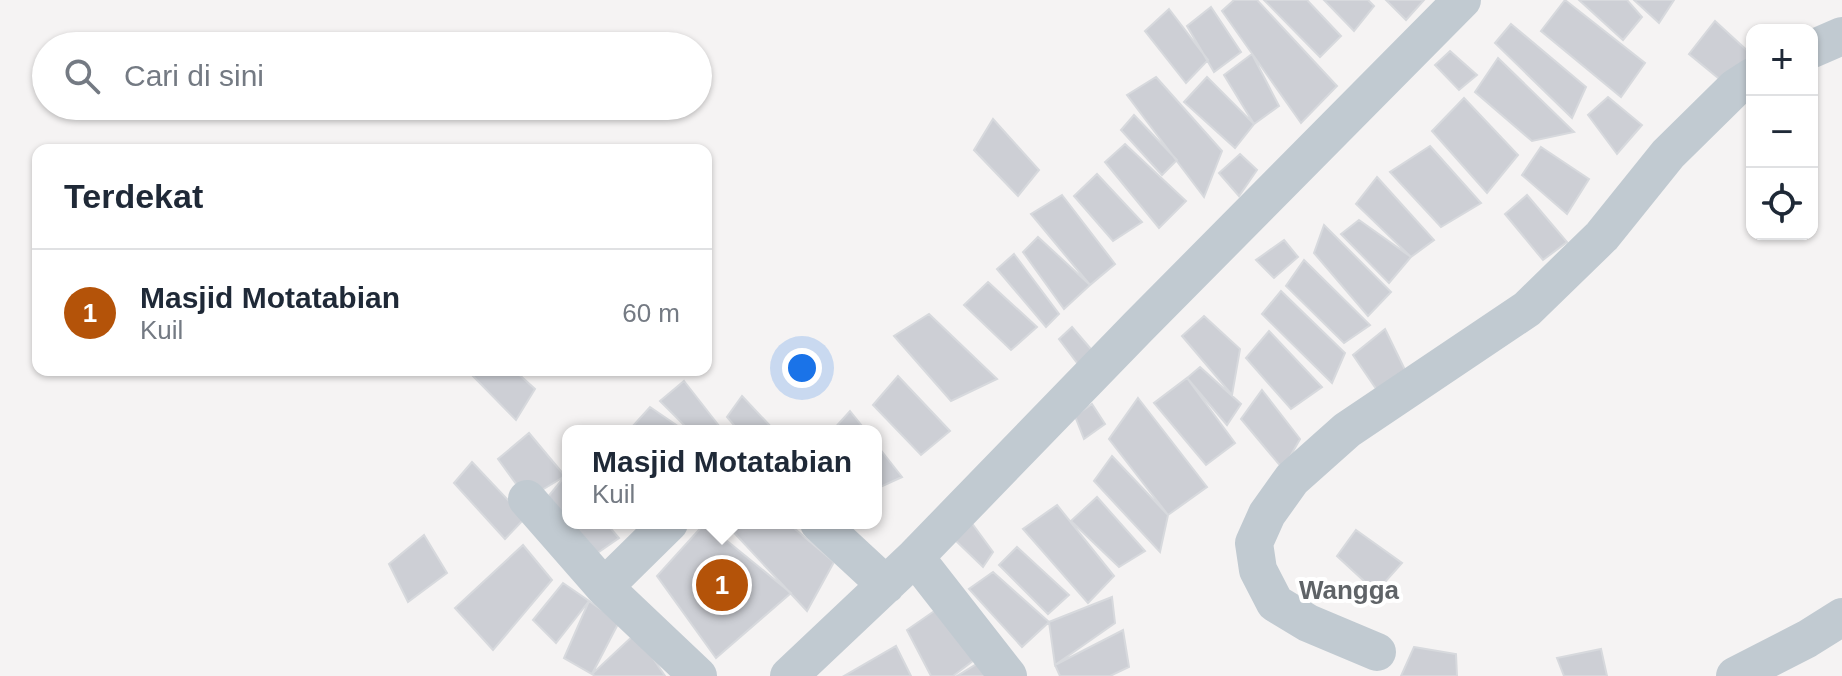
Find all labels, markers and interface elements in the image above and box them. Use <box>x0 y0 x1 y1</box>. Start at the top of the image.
map controls <box>1746 24 1818 240</box>
button: + <box>1746 24 1818 96</box>
search box <box>32 32 712 120</box>
icon: search <box>60 54 104 98</box>
text: Cari di sini <box>124 59 264 92</box>
button: − <box>1746 96 1818 168</box>
button: locate <box>1746 168 1818 240</box>
text: Terdekat <box>64 177 203 215</box>
text: Masjid Motatabian <box>140 281 400 314</box>
text: 1 <box>83 298 97 328</box>
text: 60 m <box>622 298 680 328</box>
text: Kuil <box>140 315 183 345</box>
your location <box>782 348 822 388</box>
popup <box>562 425 882 529</box>
text: Masjid Motatabian <box>592 445 852 478</box>
text: Kuil <box>592 479 635 509</box>
pin: 1 <box>696 555 748 615</box>
district label: Wangga <box>1299 575 1400 605</box>

